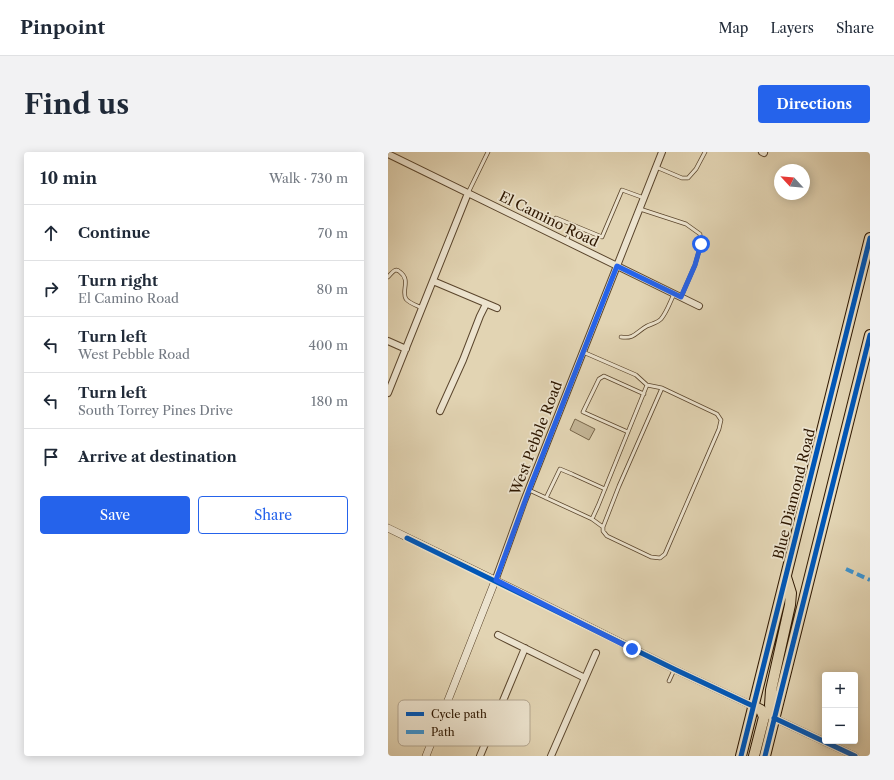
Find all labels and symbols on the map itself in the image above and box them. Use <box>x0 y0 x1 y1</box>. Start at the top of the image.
north arrow <box>774 164 810 200</box>
street label: El Camino Road <box>496 187 602 251</box>
route start <box>692 235 710 253</box>
street label: West Pebble Road <box>506 378 566 498</box>
street label: Blue Diamond Road <box>769 426 819 561</box>
route end <box>623 640 641 658</box>
legend <box>398 700 530 746</box>
text: Cycle path <box>431 707 487 721</box>
text: Path <box>431 725 455 739</box>

